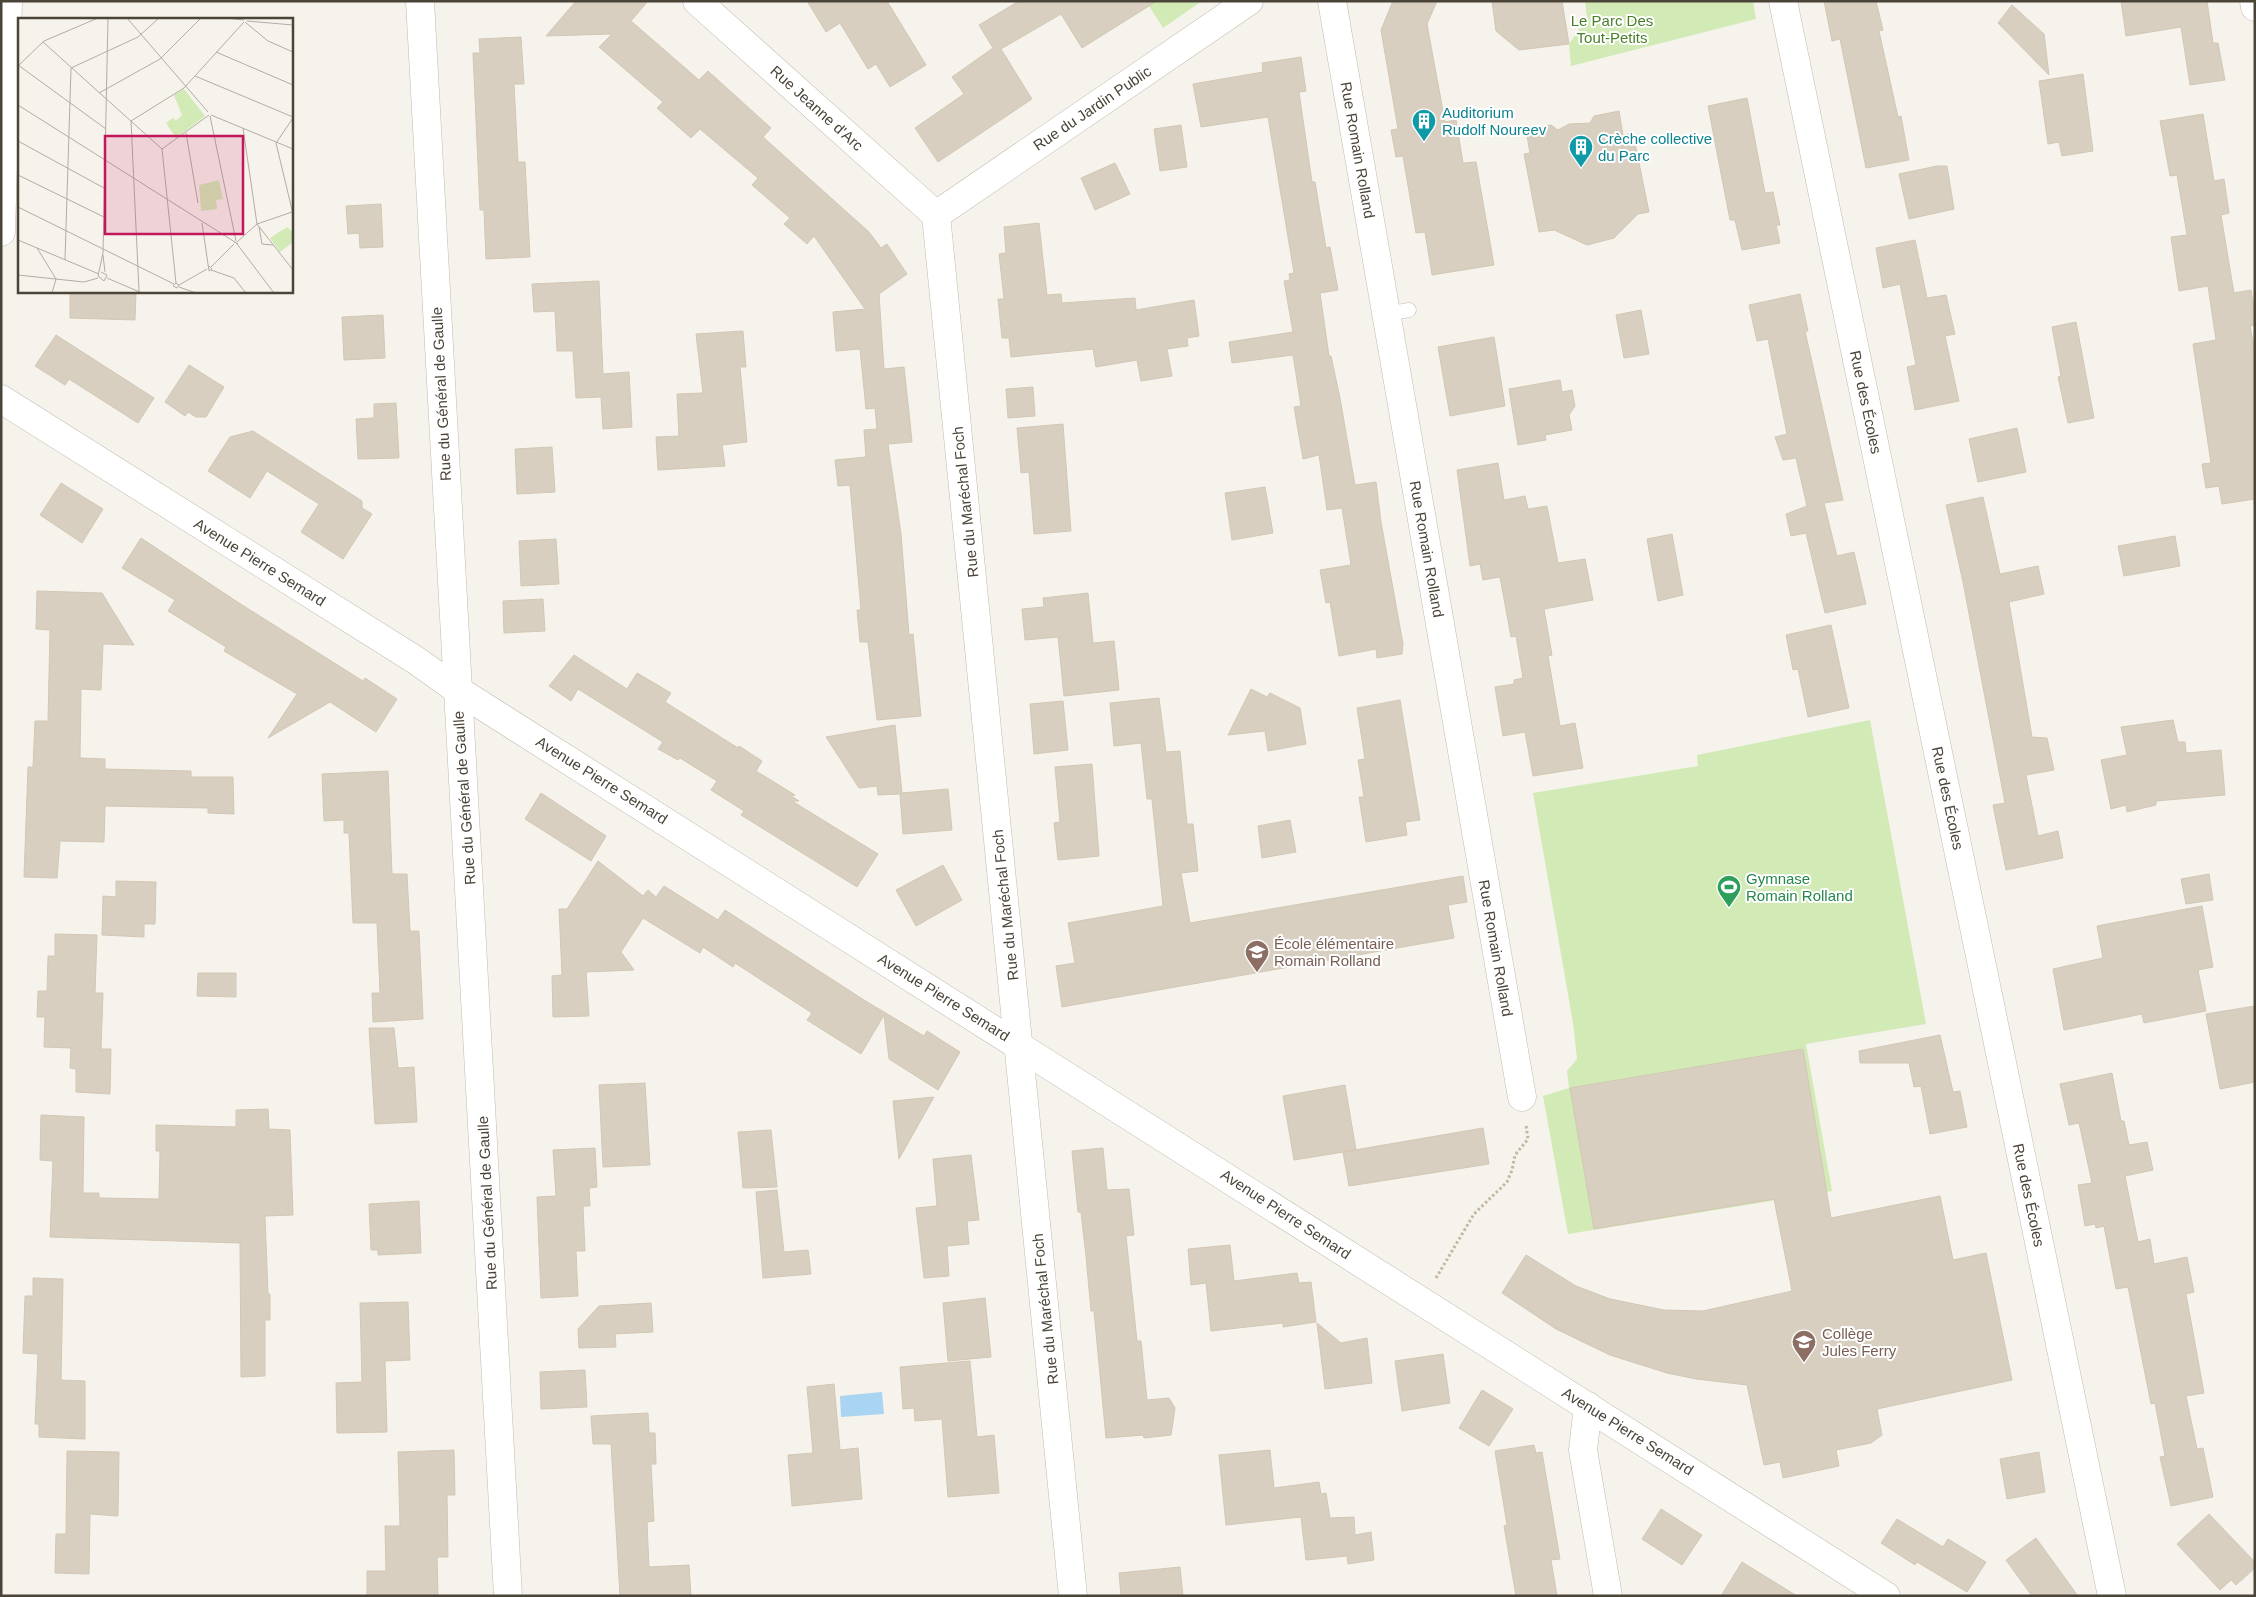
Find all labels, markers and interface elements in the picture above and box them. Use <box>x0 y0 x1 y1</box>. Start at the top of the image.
park label: Le Parc Des Tout-Petits <box>1571 12 1653 46</box>
inset map <box>18 18 292 292</box>
street label: Rue Jeanne d'Arc <box>767 62 867 154</box>
street label: Rue du Jardin Public <box>1030 62 1155 154</box>
street label: Rue Romain Rolland <box>1338 80 1378 220</box>
place label: Auditorium Rudolf Noureev <box>1442 104 1547 138</box>
building icon: Auditorium Rudolf Noureev <box>1411 108 1437 142</box>
place label: Crèche collective du Parc <box>1598 130 1712 164</box>
building icon: Crèche collective du Parc <box>1568 134 1594 168</box>
street label: Rue du Général de Gaulle <box>428 307 454 481</box>
street label: Rue des Écoles <box>1847 349 1885 455</box>
street label: Rue du Maréchal Foch <box>949 426 981 578</box>
street label: Rue Romain Rolland <box>1407 479 1447 619</box>
street label: Avenue Pierre Semard <box>191 515 329 609</box>
street label: Rue du Général de Gaulle <box>449 710 479 886</box>
street label: Avenue Pierre Semard <box>533 733 671 827</box>
street label: Rue des Écoles <box>1929 745 1967 851</box>
street label: Rue du Maréchal Foch <box>989 829 1021 981</box>
place label: Gymnase Romain Rolland <box>1746 870 1853 904</box>
sports icon: Gymnase Romain Rolland <box>1716 874 1742 908</box>
street label: Rue Romain Rolland <box>1476 878 1516 1018</box>
place label: École élémentaire Romain Rolland <box>1274 935 1394 969</box>
school or university icon: École élémentaire Romain Rolland <box>1244 939 1270 973</box>
street label: Avenue Pierre Semard <box>875 950 1013 1044</box>
street label: Rue du Général de Gaulle <box>474 1116 500 1290</box>
street label: Rue des Écoles <box>2010 1142 2048 1248</box>
street label: Avenue Pierre Semard <box>1218 1166 1354 1262</box>
street label: Rue du Maréchal Foch <box>1029 1233 1061 1385</box>
place label: Collège Jules Ferry <box>1822 1325 1897 1359</box>
school or university icon: Collège Jules Ferry <box>1791 1329 1817 1363</box>
street label: Avenue Pierre Semard <box>1559 1384 1697 1478</box>

